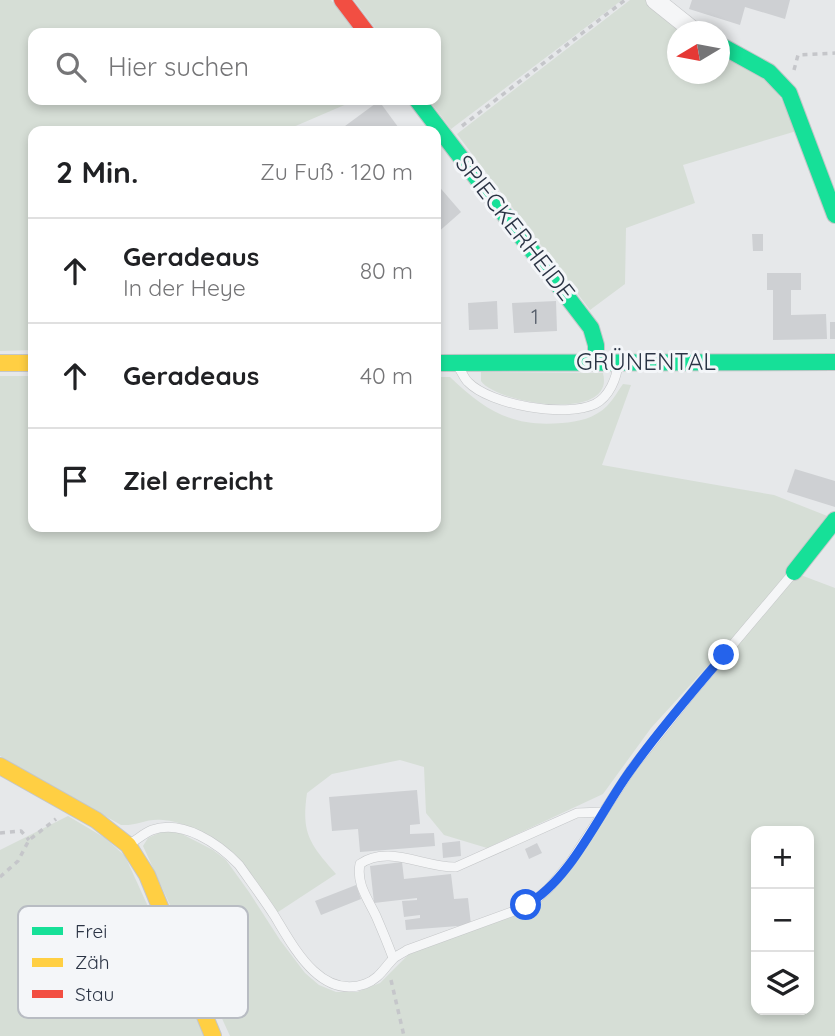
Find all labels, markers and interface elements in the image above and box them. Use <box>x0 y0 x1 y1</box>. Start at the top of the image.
north arrow <box>667 21 730 84</box>
search box <box>28 28 441 105</box>
icon: search <box>52 48 90 86</box>
text: Hier suchen <box>108 50 249 83</box>
street label: SPIECKERHEIDE <box>450 148 582 306</box>
text: 2 Min. <box>56 153 138 191</box>
text: Zu Fuß · 120 m <box>260 157 413 186</box>
text: Geradeaus <box>123 240 259 273</box>
icon: ahead <box>56 252 94 290</box>
text: 80 m <box>360 256 413 285</box>
text: In der Heye <box>123 273 246 302</box>
house number: 1 <box>531 303 539 329</box>
street label: GRÜNENTAL <box>576 346 716 376</box>
icon: ahead <box>56 357 94 395</box>
text: Geradeaus <box>123 359 259 392</box>
text: 40 m <box>360 361 413 390</box>
icon: arrive <box>56 462 94 500</box>
text: Ziel erreicht <box>123 464 274 497</box>
route end <box>708 639 739 670</box>
map controls <box>751 826 814 1015</box>
button: + <box>751 826 814 889</box>
route start <box>510 889 541 920</box>
button: − <box>751 889 814 952</box>
legend <box>18 906 248 1018</box>
text: Frei <box>75 919 107 943</box>
text: Zäh <box>75 950 110 974</box>
button: layers <box>751 952 814 1015</box>
text: Stau <box>75 982 114 1006</box>

